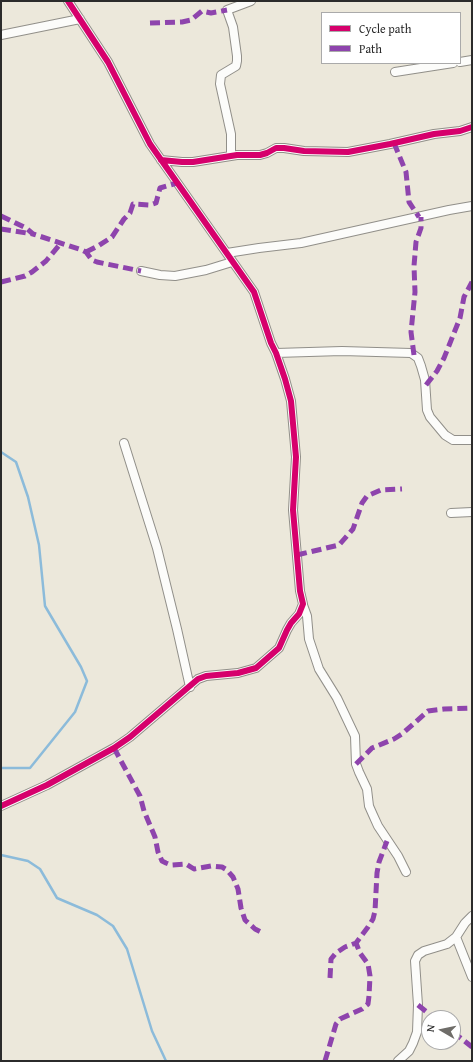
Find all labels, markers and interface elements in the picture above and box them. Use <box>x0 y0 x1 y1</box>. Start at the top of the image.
legend <box>321 12 461 64</box>
text: Cycle path <box>359 20 411 37</box>
text: Path <box>359 40 382 57</box>
north arrow <box>421 1010 461 1050</box>
text: N <box>422 1023 439 1033</box>

